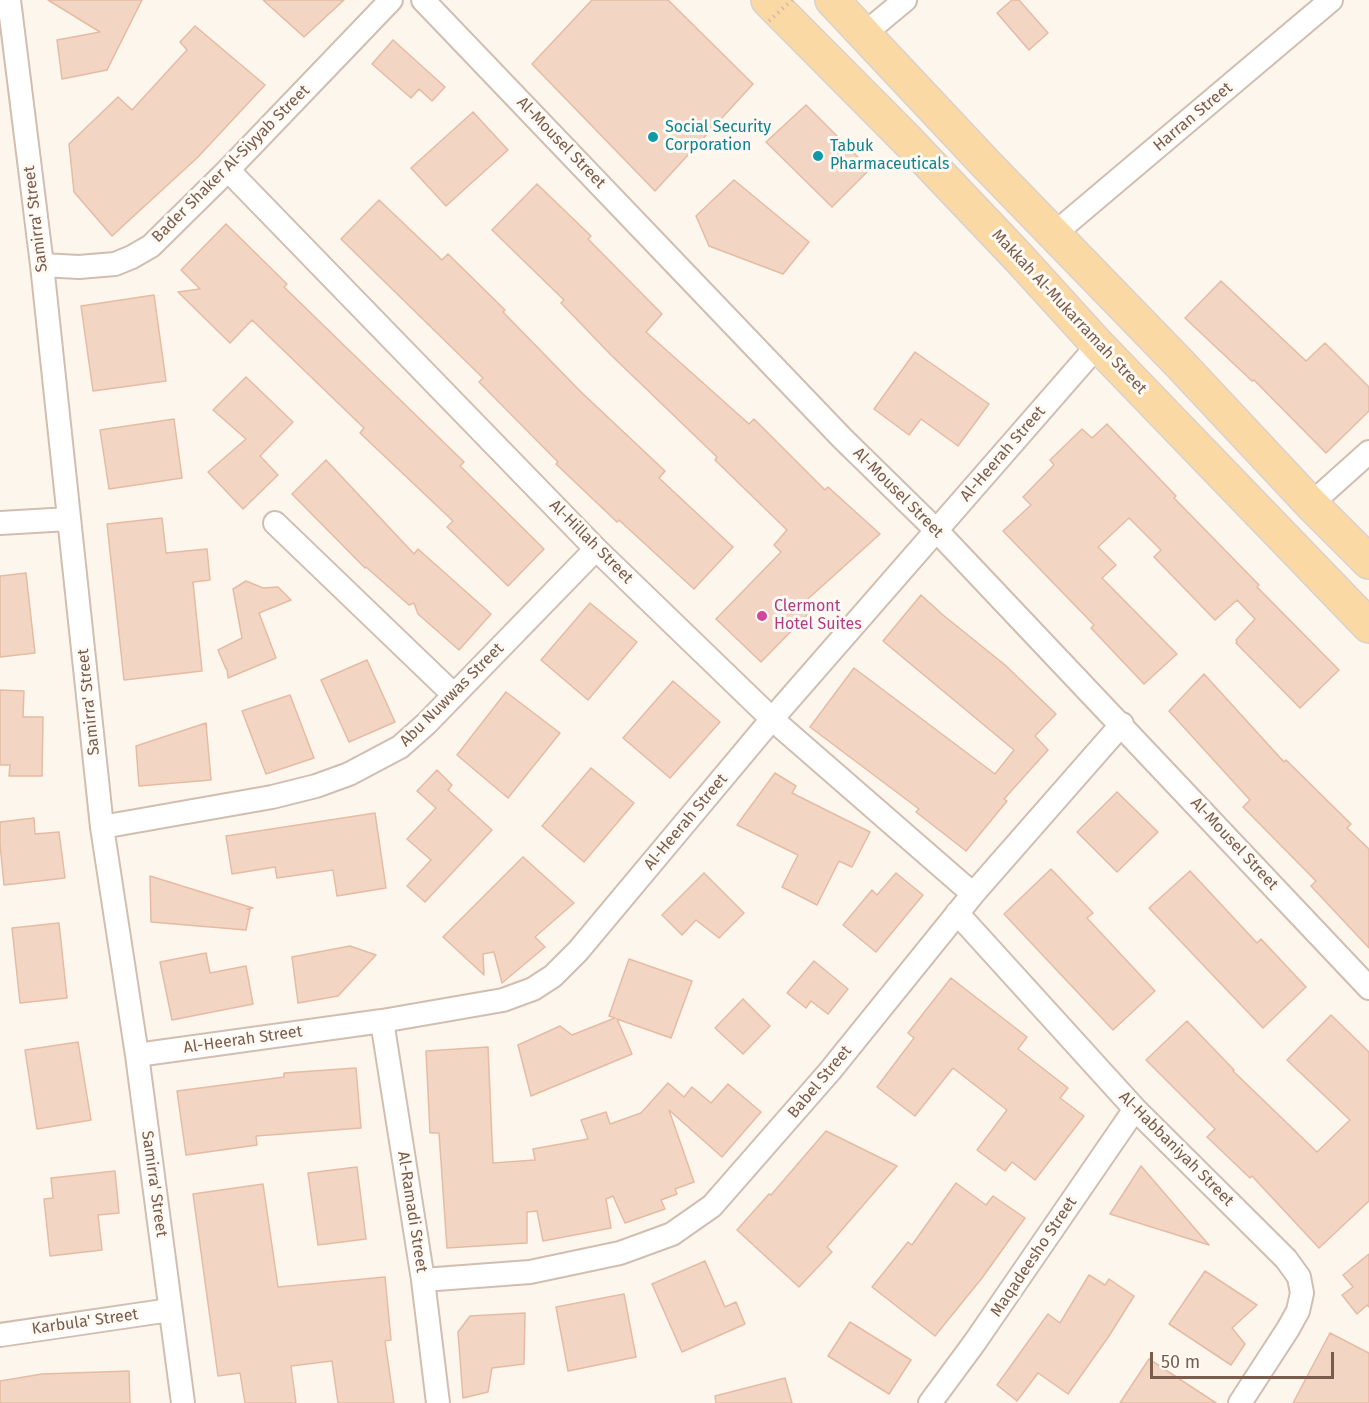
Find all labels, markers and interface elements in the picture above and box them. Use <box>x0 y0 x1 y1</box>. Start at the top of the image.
street label: Harran Street <box>1150 78 1236 156</box>
street label: Bader Shaker Al-Siyyab Street <box>148 81 314 247</box>
street label: Al-Mousel Street <box>512 93 610 193</box>
place label: Social Security Corporation <box>665 118 771 156</box>
marker: Social Security Corporation <box>646 130 660 144</box>
place label: Tabuk Pharmaceuticals <box>830 137 949 175</box>
marker: Tabuk Pharmaceuticals <box>811 149 825 163</box>
street label: Samirra' Street <box>20 165 52 273</box>
street label: Makkah Al-Mukarramah Street <box>988 226 1150 398</box>
street label: Al-Heerah Street <box>956 402 1050 506</box>
street label: Al-Mousel Street <box>849 444 947 542</box>
street label: Al-Hillah Street <box>545 496 637 588</box>
place label: Clermont Hotel Suites <box>774 597 862 635</box>
marker: Clermont Hotel Suites <box>755 609 769 623</box>
street label: Abu Nuwwas Street <box>396 639 508 751</box>
street label: Samirra' Street <box>74 648 104 756</box>
street label: Al-Heerah Street <box>640 770 732 874</box>
street label: Al-Mousel Street <box>1186 794 1282 894</box>
street label: Al-Heerah Street <box>182 1022 304 1058</box>
street label: Babel Street <box>784 1042 856 1122</box>
street label: Al-Habbaniyah Street <box>1115 1088 1237 1210</box>
street label: Samirra' Street <box>137 1130 171 1238</box>
street label: Al-Ramadi Street <box>393 1150 431 1274</box>
street label: Maqadeesho Street <box>987 1193 1081 1321</box>
street label: Karbula' Street <box>31 1305 139 1339</box>
scale bar <box>1153 1340 1338 1378</box>
text: 50 m <box>1161 1351 1200 1373</box>

